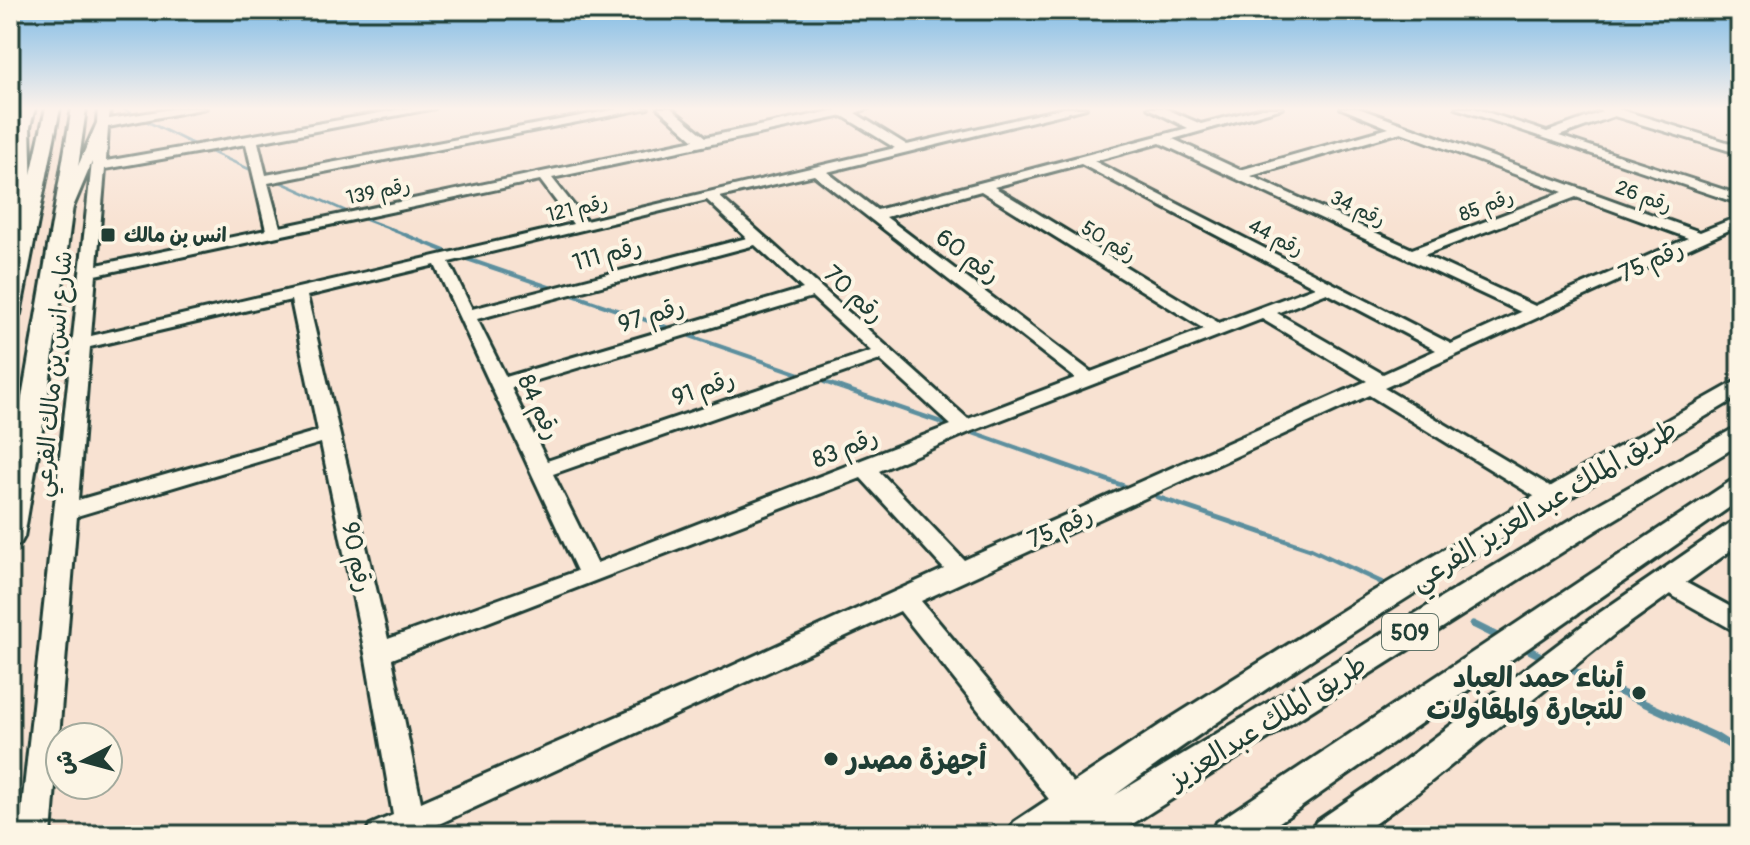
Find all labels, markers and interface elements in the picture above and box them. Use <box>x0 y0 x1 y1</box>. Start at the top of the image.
street label: رقم 139 <box>344 173 413 212</box>
street label: رقم 26 <box>1611 175 1676 220</box>
street label: رقم 85 <box>1455 184 1518 229</box>
street label: رقم 34 <box>1325 185 1389 234</box>
street label: رقم 121 <box>544 189 611 230</box>
street label: رقم 44 <box>1243 213 1308 264</box>
street label: رقم 50 <box>1076 215 1141 269</box>
place label: انس بن مالك <box>124 223 227 248</box>
street label: رقم 60 <box>928 223 1006 292</box>
marker: انس بن مالك <box>99 226 117 244</box>
street label: رقم 111 <box>569 231 646 281</box>
street label: رقم 75 <box>1614 234 1690 292</box>
street label: شارع انس بن مالك الفرعي <box>28 250 85 499</box>
street label: رقم 70 <box>815 259 890 332</box>
street label: رقم 97 <box>615 292 689 342</box>
street label: رقم 91 <box>668 364 739 415</box>
street label: رقم 84 <box>508 370 566 446</box>
street label: طريق الملك عبدالعزيز الفرعي <box>1404 412 1687 604</box>
street label: رقم 83 <box>808 422 883 477</box>
street label: رقم 75 <box>1023 500 1099 557</box>
street label: رقم 90 <box>332 519 378 596</box>
road number: 509 <box>1382 614 1438 650</box>
street label: طريق الملك عبدالعزيز <box>1160 647 1374 798</box>
place label: أبناء حمد العباد للتجارة والمقاولات <box>1426 660 1624 729</box>
marker: أبناء حمد العباد للتجارة والمقاولات <box>1630 684 1648 702</box>
north arrow <box>44 721 124 801</box>
place label: أجهزة مصدر <box>844 742 987 778</box>
text: ش <box>50 749 80 776</box>
marker: أجهزة مصدر <box>822 750 840 768</box>

